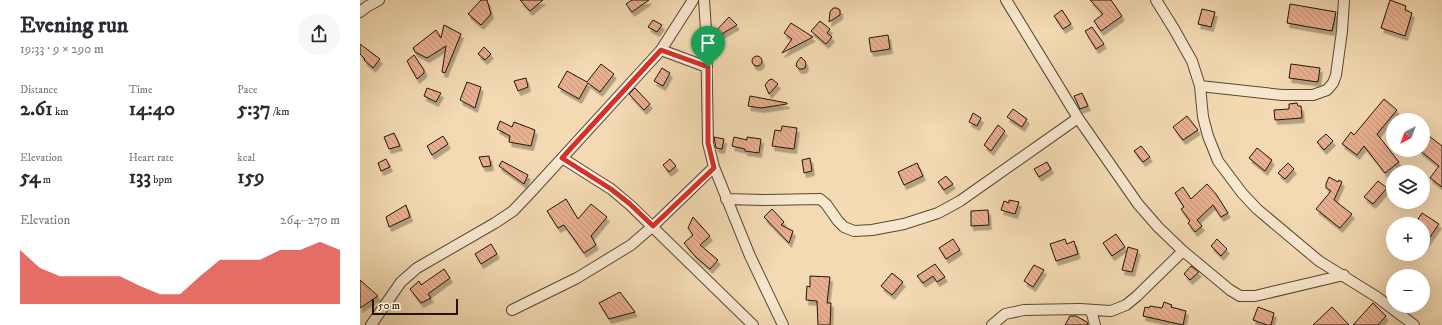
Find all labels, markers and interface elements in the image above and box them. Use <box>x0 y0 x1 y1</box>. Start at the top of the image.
text: Evening run <box>20 12 128 39</box>
button: share <box>298 13 340 55</box>
pin <box>691 26 725 67</box>
icon: arrive <box>697 32 719 54</box>
text: 19:33 · 9 × 290 m <box>20 41 104 57</box>
text: Distance <box>20 83 58 97</box>
text: Time <box>129 83 153 97</box>
text: Pace <box>237 83 258 97</box>
text: 2.61 <box>20 97 53 122</box>
text: 14:40 <box>129 97 175 122</box>
text: 5:37 <box>237 97 270 122</box>
text: km <box>53 105 69 119</box>
text: /km <box>270 105 290 119</box>
north arrow <box>1386 113 1430 157</box>
map controls <box>1386 113 1430 313</box>
text: Elevation <box>20 151 63 165</box>
text: Heart rate <box>129 151 174 165</box>
text: kcal <box>237 151 255 165</box>
text: 54 <box>20 165 40 190</box>
text: 133 <box>129 165 151 190</box>
text: 159 <box>237 165 264 190</box>
button: layers <box>1386 165 1430 209</box>
text: m <box>40 173 51 187</box>
text: bpm <box>151 173 172 187</box>
text: Elevation <box>20 212 70 228</box>
text: 264–270 m <box>280 212 340 228</box>
button: + <box>1386 217 1430 261</box>
button: − <box>1386 269 1430 313</box>
scale bar <box>372 297 458 316</box>
text: 50 m <box>378 299 400 313</box>

